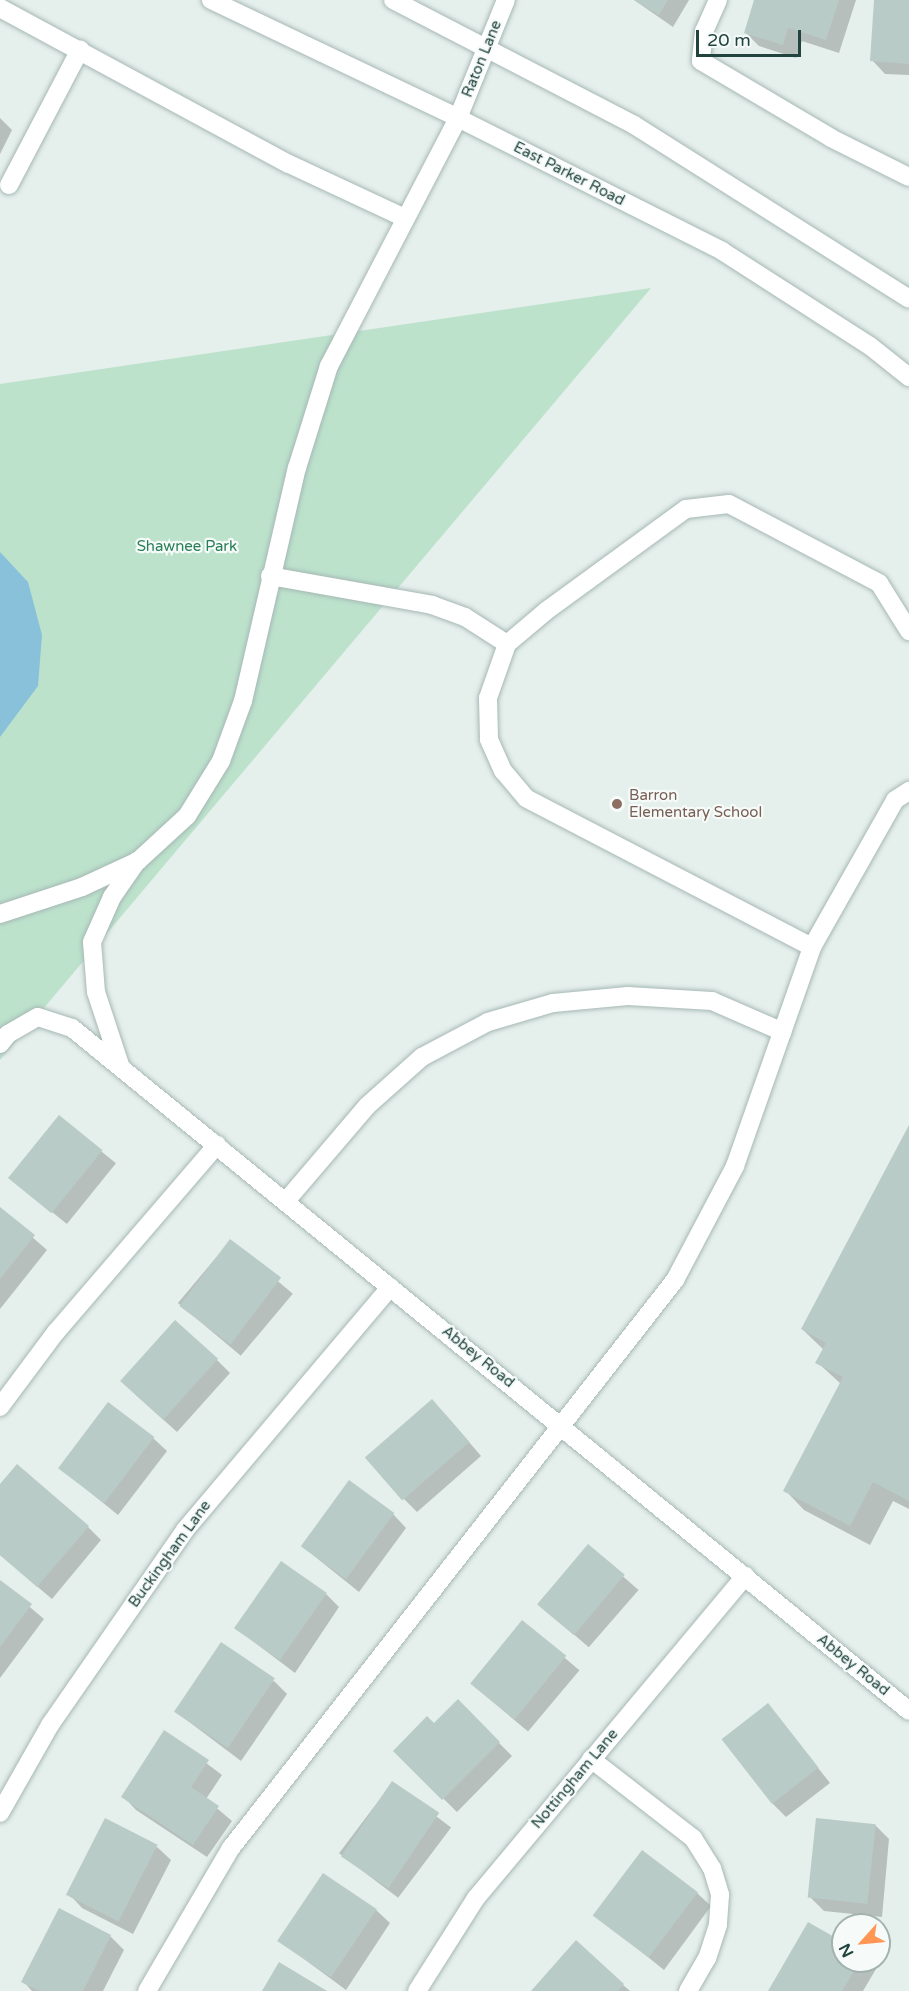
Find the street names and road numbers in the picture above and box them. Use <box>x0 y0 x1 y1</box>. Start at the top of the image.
street label: Raton Lane <box>458 18 506 100</box>
street label: East Parker Road <box>510 138 628 210</box>
street label: Abbey Road <box>438 1322 518 1392</box>
street label: Buckingham Lane <box>125 1497 215 1611</box>
street label: Abbey Road <box>813 1630 893 1700</box>
street label: Nottingham Lane <box>528 1725 622 1833</box>

